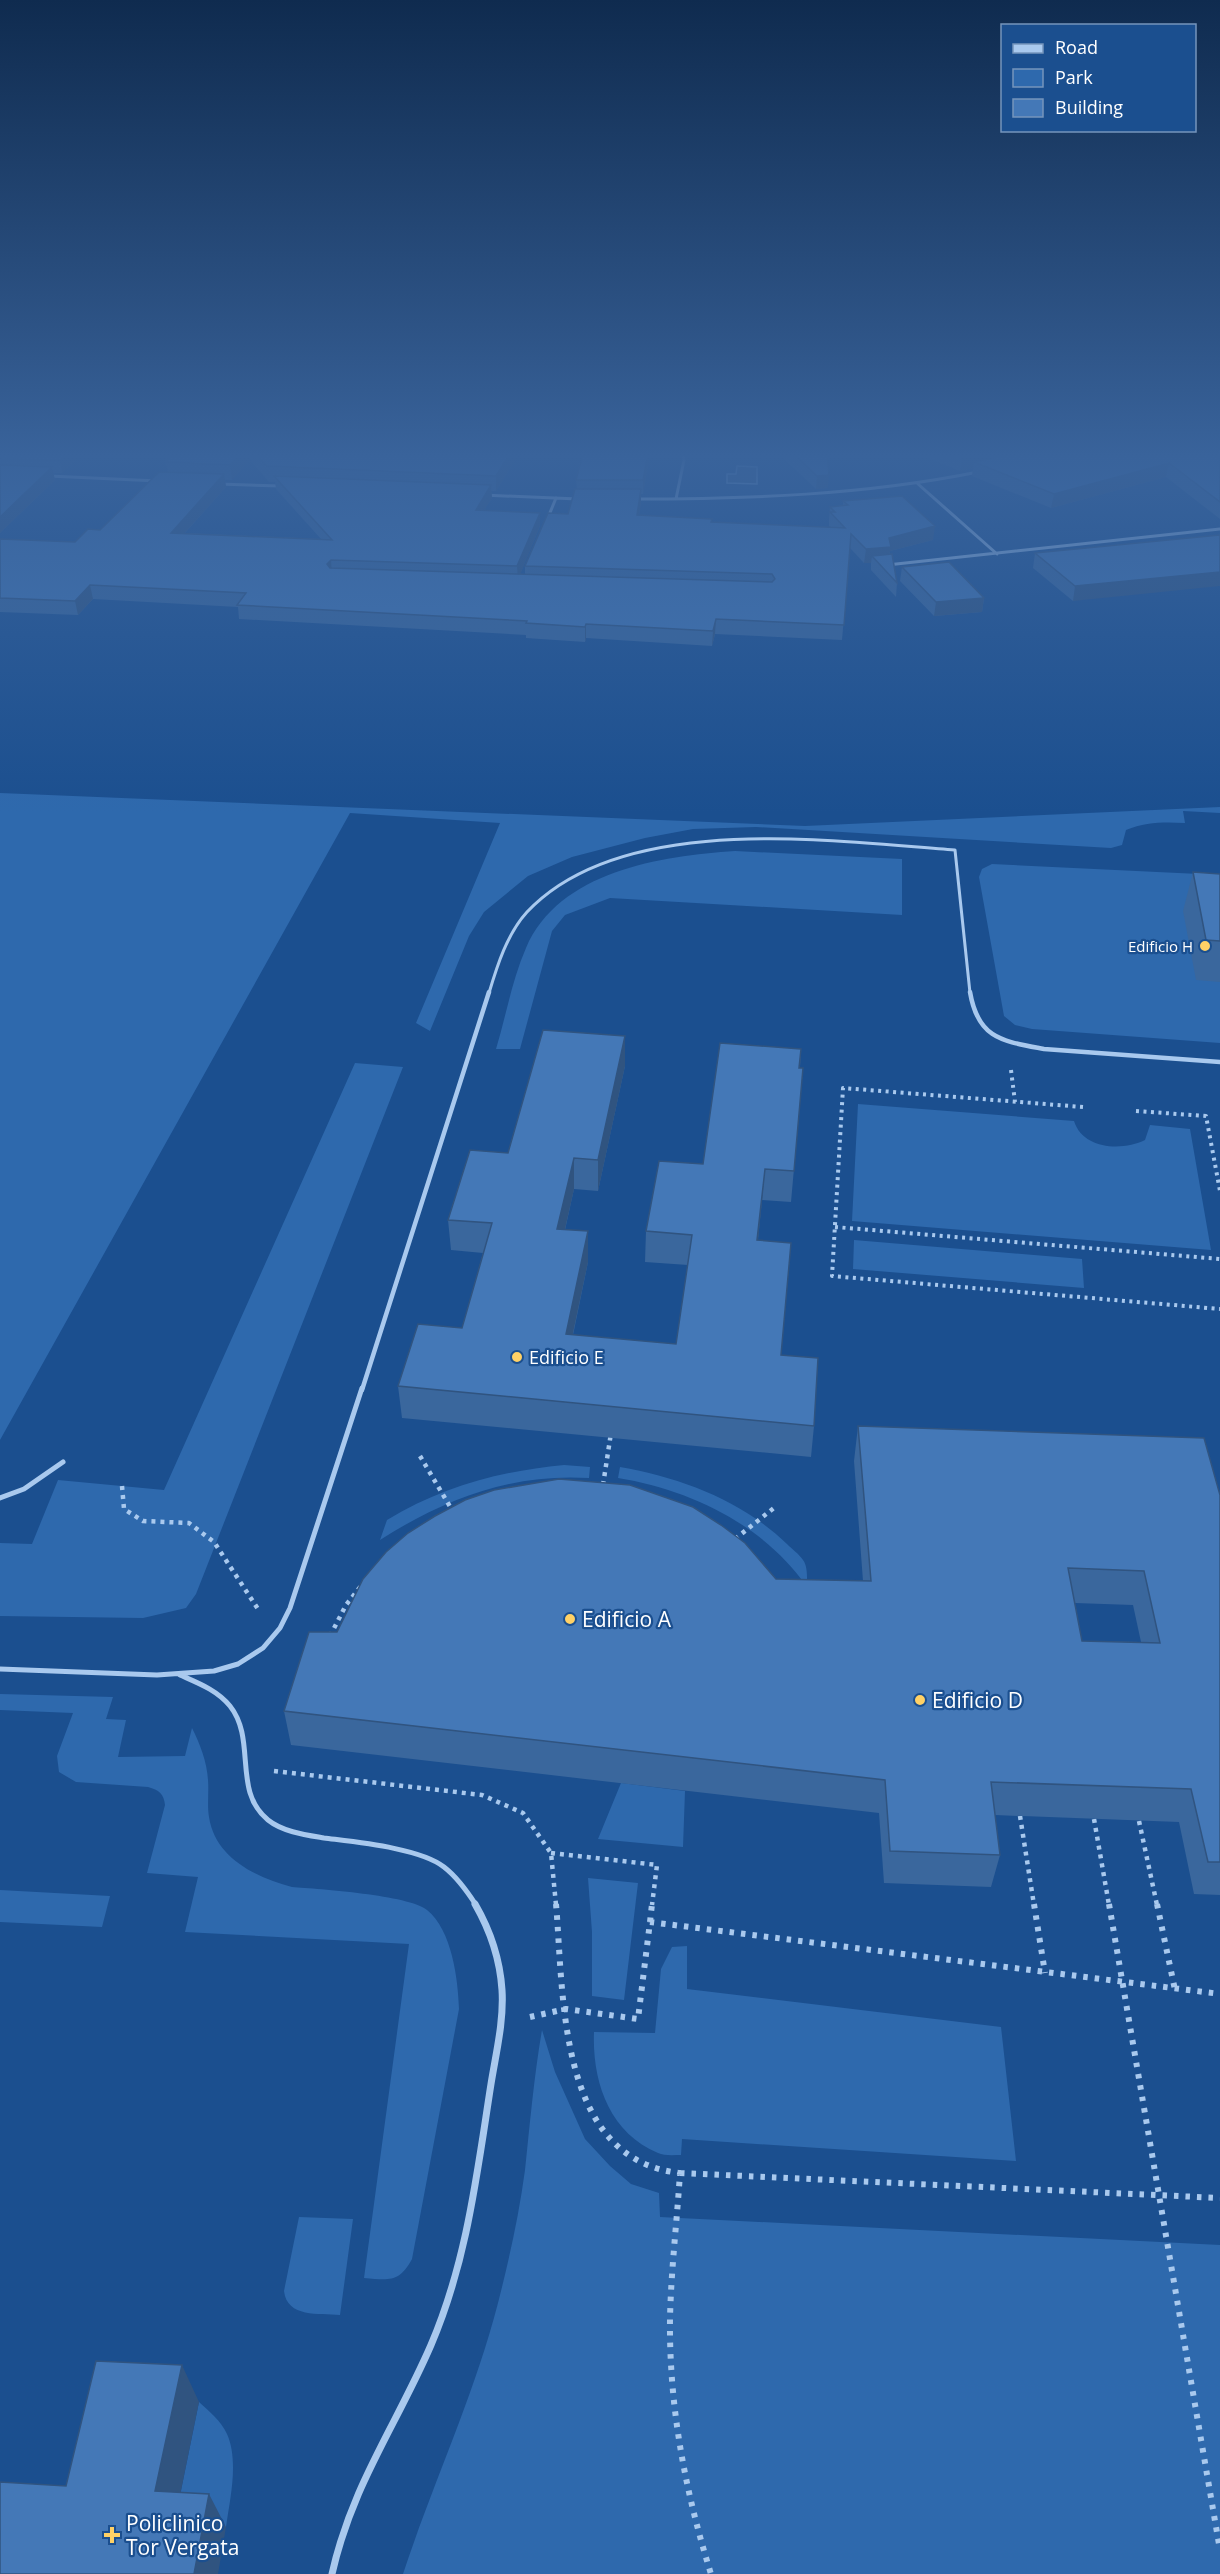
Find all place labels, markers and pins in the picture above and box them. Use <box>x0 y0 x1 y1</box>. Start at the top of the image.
place label: Edificio H <box>1128 936 1193 956</box>
marker: Edificio H <box>1198 939 1212 953</box>
place label: Edificio E <box>529 1345 604 1369</box>
marker: Edificio E <box>510 1350 524 1364</box>
place label: Edificio A <box>582 1605 672 1633</box>
marker: Edificio A <box>563 1612 577 1626</box>
place label: Edificio D <box>932 1686 1023 1714</box>
marker: Edificio D <box>913 1693 927 1707</box>
place label: Policlinico Tor Vergata <box>126 2509 239 2561</box>
marker: Policlinico Tor Vergata <box>103 2526 121 2544</box>

